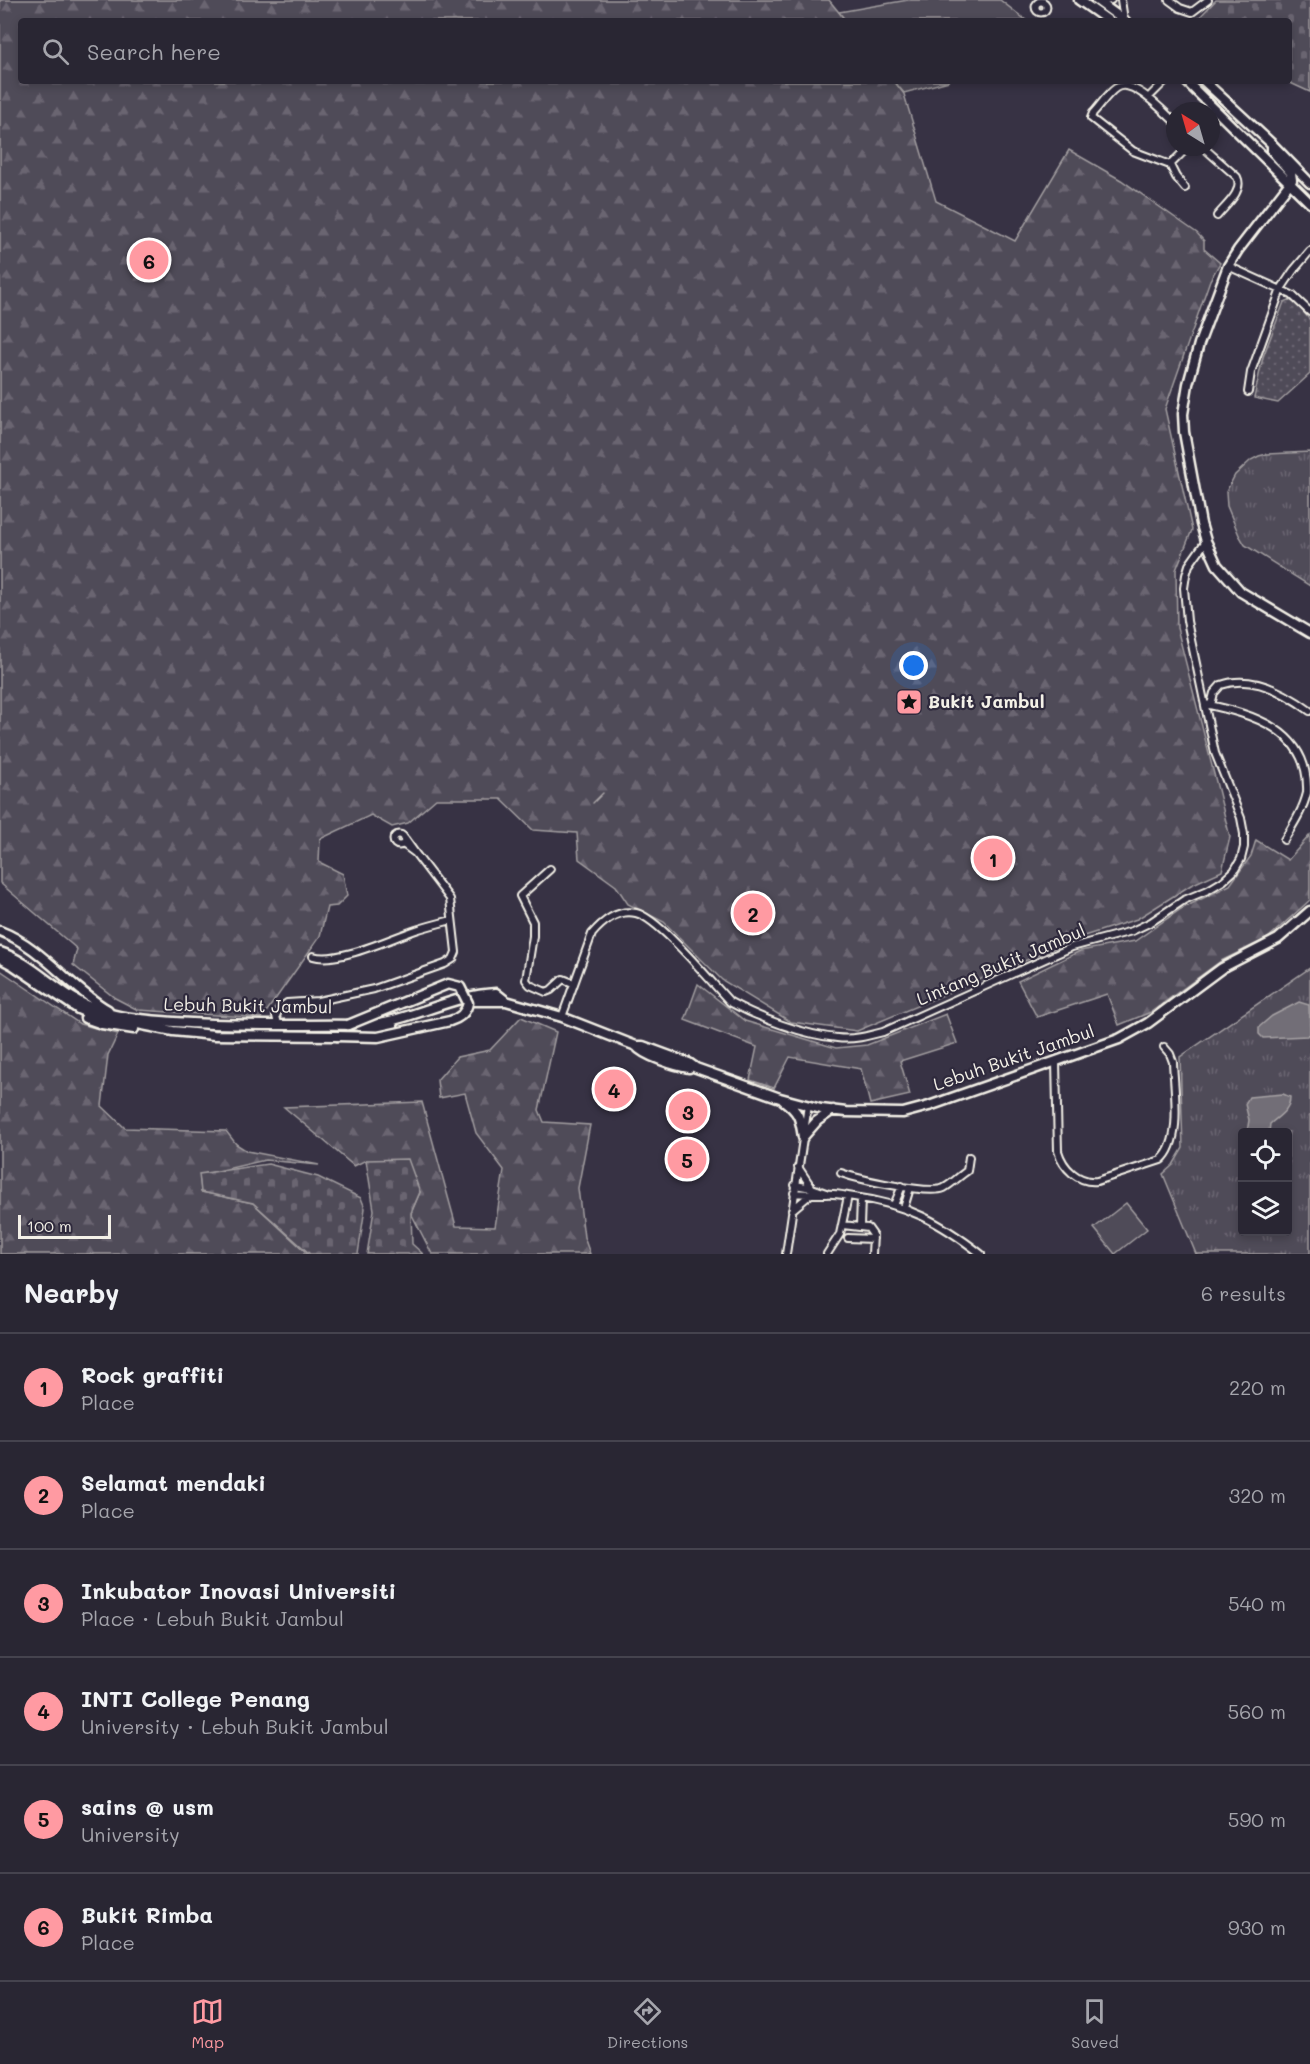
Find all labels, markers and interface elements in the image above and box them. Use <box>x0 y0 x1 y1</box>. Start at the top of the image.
search box <box>18 18 1292 84</box>
icon: search <box>39 35 72 68</box>
text: Search here <box>87 37 221 66</box>
north arrow <box>1166 102 1220 156</box>
pin: 6 <box>130 238 168 282</box>
your location <box>899 651 928 680</box>
place icon: Bukit Jambul <box>894 687 924 717</box>
place label: Bukit Jambul <box>928 689 1045 713</box>
pin: 1 <box>974 836 1012 880</box>
pin: 2 <box>734 890 772 936</box>
street label: Lintang Bukit Jambul <box>912 918 1089 1011</box>
street label: Lebuh Bukit Jambul <box>163 992 333 1018</box>
street label: Lebuh Bukit Jambul <box>930 1018 1097 1096</box>
pin: 4 <box>594 1066 634 1112</box>
pin: 3 <box>668 1088 708 1134</box>
map controls <box>1238 1128 1292 1236</box>
button: locate <box>1238 1128 1292 1182</box>
pin: 5 <box>668 1136 706 1182</box>
button: layers <box>1238 1182 1292 1236</box>
scale bar <box>18 1212 111 1240</box>
text: 100 m <box>27 1215 72 1236</box>
text: Nearby <box>24 1276 119 1310</box>
text: 6 results <box>1201 1280 1286 1306</box>
text: Rock graffiti <box>81 1360 224 1389</box>
text: 1 <box>39 1374 48 1400</box>
text: 220 m <box>1229 1374 1286 1400</box>
text: Place <box>81 1389 135 1415</box>
text: Selamat mendaki <box>81 1468 266 1497</box>
text: 2 <box>38 1482 49 1508</box>
text: 320 m <box>1228 1482 1286 1508</box>
text: Place <box>81 1497 135 1523</box>
text: Inkubator Inovasi Universiti <box>81 1576 396 1605</box>
text: 3 <box>38 1590 50 1616</box>
text: 540 m <box>1228 1590 1286 1616</box>
text: Place · Lebuh Bukit Jambul <box>81 1605 344 1631</box>
text: INTI College Penang <box>81 1684 310 1713</box>
text: 4 <box>37 1698 50 1724</box>
text: 560 m <box>1228 1698 1286 1724</box>
text: University · Lebuh Bukit Jambul <box>81 1713 389 1739</box>
text: sains @ usm <box>81 1792 214 1821</box>
text: 5 <box>38 1806 49 1832</box>
text: 590 m <box>1228 1806 1286 1832</box>
text: University <box>81 1821 180 1847</box>
text: Bukit Rimba <box>81 1900 213 1929</box>
text: 6 <box>37 1914 50 1940</box>
text: 930 m <box>1228 1914 1286 1940</box>
text: Place <box>81 1929 135 1955</box>
tab: Map <box>191 1995 224 2052</box>
tab: Directions <box>607 1995 688 2052</box>
tab: Saved <box>1071 1995 1119 2052</box>

